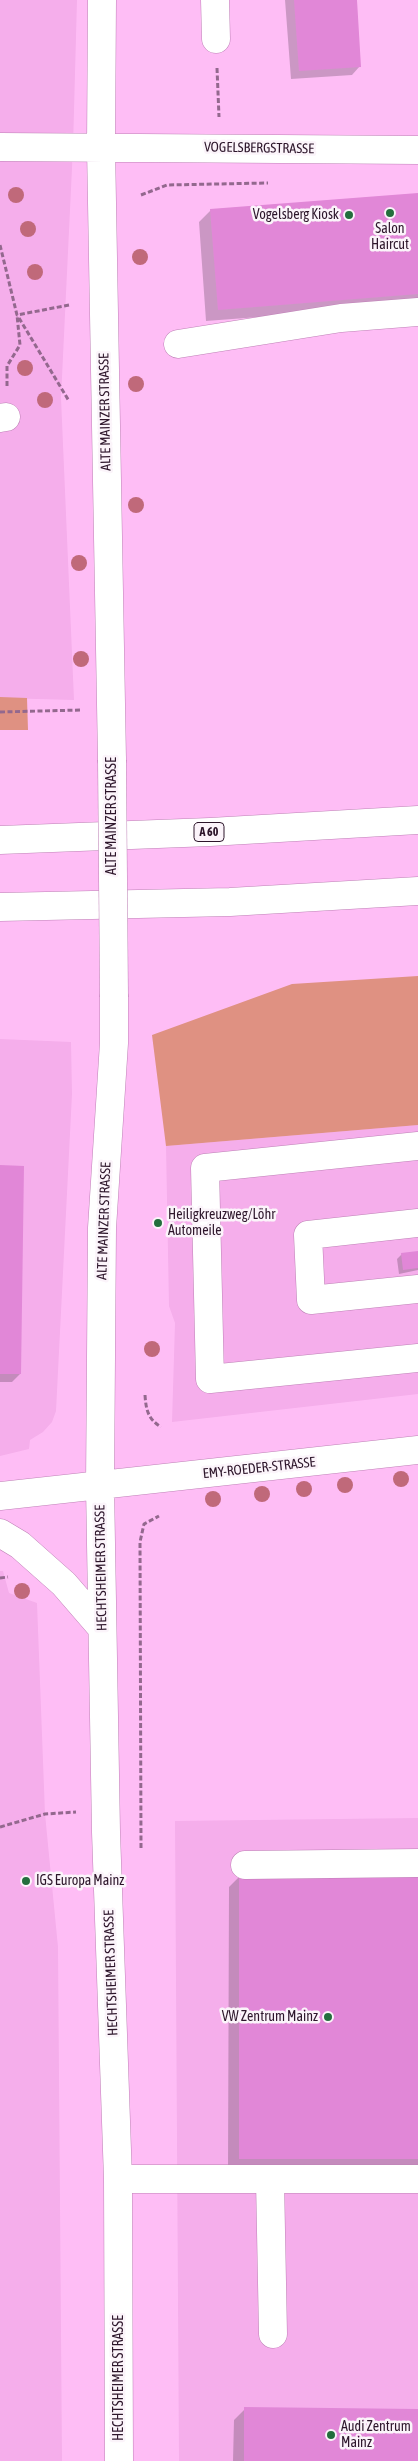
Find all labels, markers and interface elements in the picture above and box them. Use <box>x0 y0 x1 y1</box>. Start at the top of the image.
street label: VOGELSBERGSTRASSE <box>204 139 314 157</box>
place label: Vogelsberg Kiosk <box>253 207 339 223</box>
marker: Salon Haircut <box>384 207 396 219</box>
marker: Vogelsberg Kiosk <box>343 209 355 221</box>
place label: Salon Haircut <box>371 221 409 253</box>
street label: ALTE MAINZER STRASSE <box>96 353 114 471</box>
street label: ALTE MAINZER STRASSE <box>104 757 120 875</box>
road number: A 60 <box>194 822 224 842</box>
street label: ALTE MAINZER STRASSE <box>94 1162 114 1280</box>
place label: Heiligkreuzweg/Löhr Automeile <box>168 1207 275 1240</box>
marker: Heiligkreuzweg/Löhr Automeile <box>152 1217 164 1229</box>
street label: EMY-ROEDER-STRASSE <box>202 1454 316 1482</box>
street label: HECHTSHEIMER STRASSE <box>92 1505 110 1631</box>
place label: IGS Europa Mainz <box>36 1873 124 1889</box>
marker: IGS Europa Mainz <box>20 1875 32 1887</box>
street label: HECHTSHEIMER STRASSE <box>100 1910 122 2036</box>
place label: VW Zentrum Mainz <box>222 2009 318 2025</box>
marker: VW Zentrum Mainz <box>322 2011 334 2023</box>
street label: HECHTSHEIMER STRASSE <box>111 2315 127 2441</box>
place label: Audi Zentrum Mainz <box>341 2419 411 2452</box>
marker: Audi Zentrum Mainz <box>325 2429 337 2441</box>

